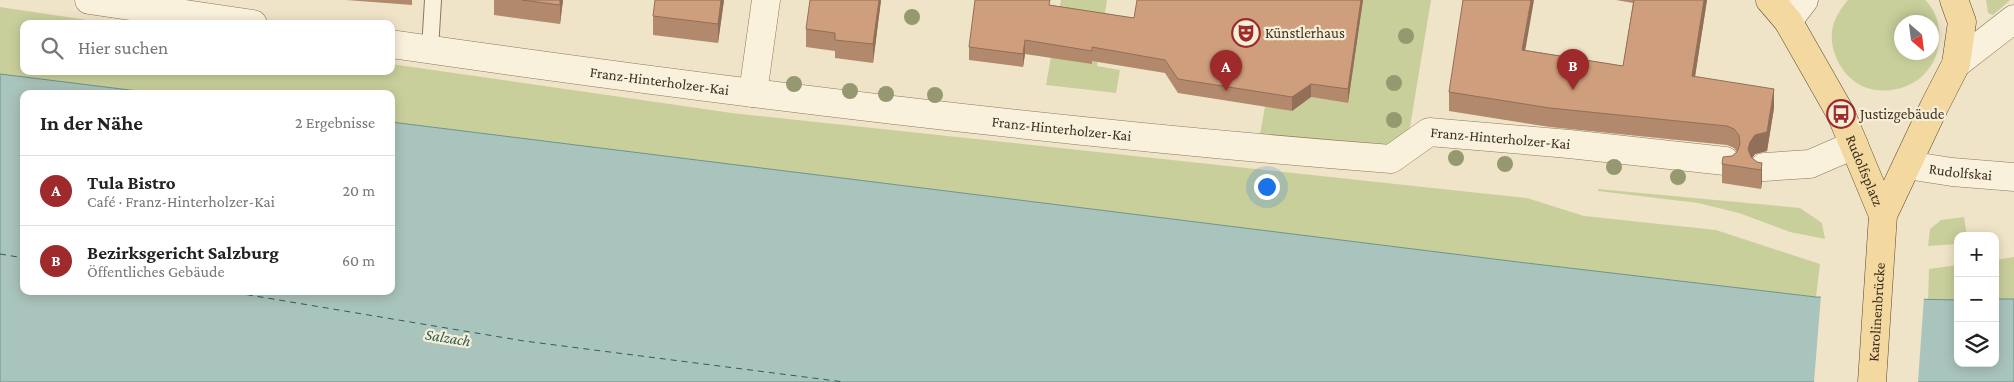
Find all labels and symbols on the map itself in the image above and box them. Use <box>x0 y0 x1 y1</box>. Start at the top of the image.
north arrow <box>1894 15 1939 60</box>
theatre icon: Künstlerhaus <box>1231 18 1261 48</box>
place label: Künstlerhaus <box>1265 25 1345 41</box>
pin: B <box>1557 49 1589 90</box>
pin: A <box>1210 50 1242 91</box>
street label: Franz-Hinterholzer-Kai <box>589 64 730 98</box>
bus stop icon: Justizgebäude <box>1826 99 1856 129</box>
place label: Justizgebäude <box>1858 106 1945 123</box>
street label: Franz-Hinterholzer-Kai <box>991 113 1132 144</box>
street label: Franz-Hinterholzer-Kai <box>1430 124 1571 152</box>
street label: Rudolfsplatz <box>1843 133 1886 209</box>
street label: Rudolfskai <box>1928 161 1993 183</box>
your location <box>1254 174 1280 200</box>
street label: Karolinenbrücke <box>1865 262 1888 362</box>
water label: Salzach <box>424 326 472 350</box>

